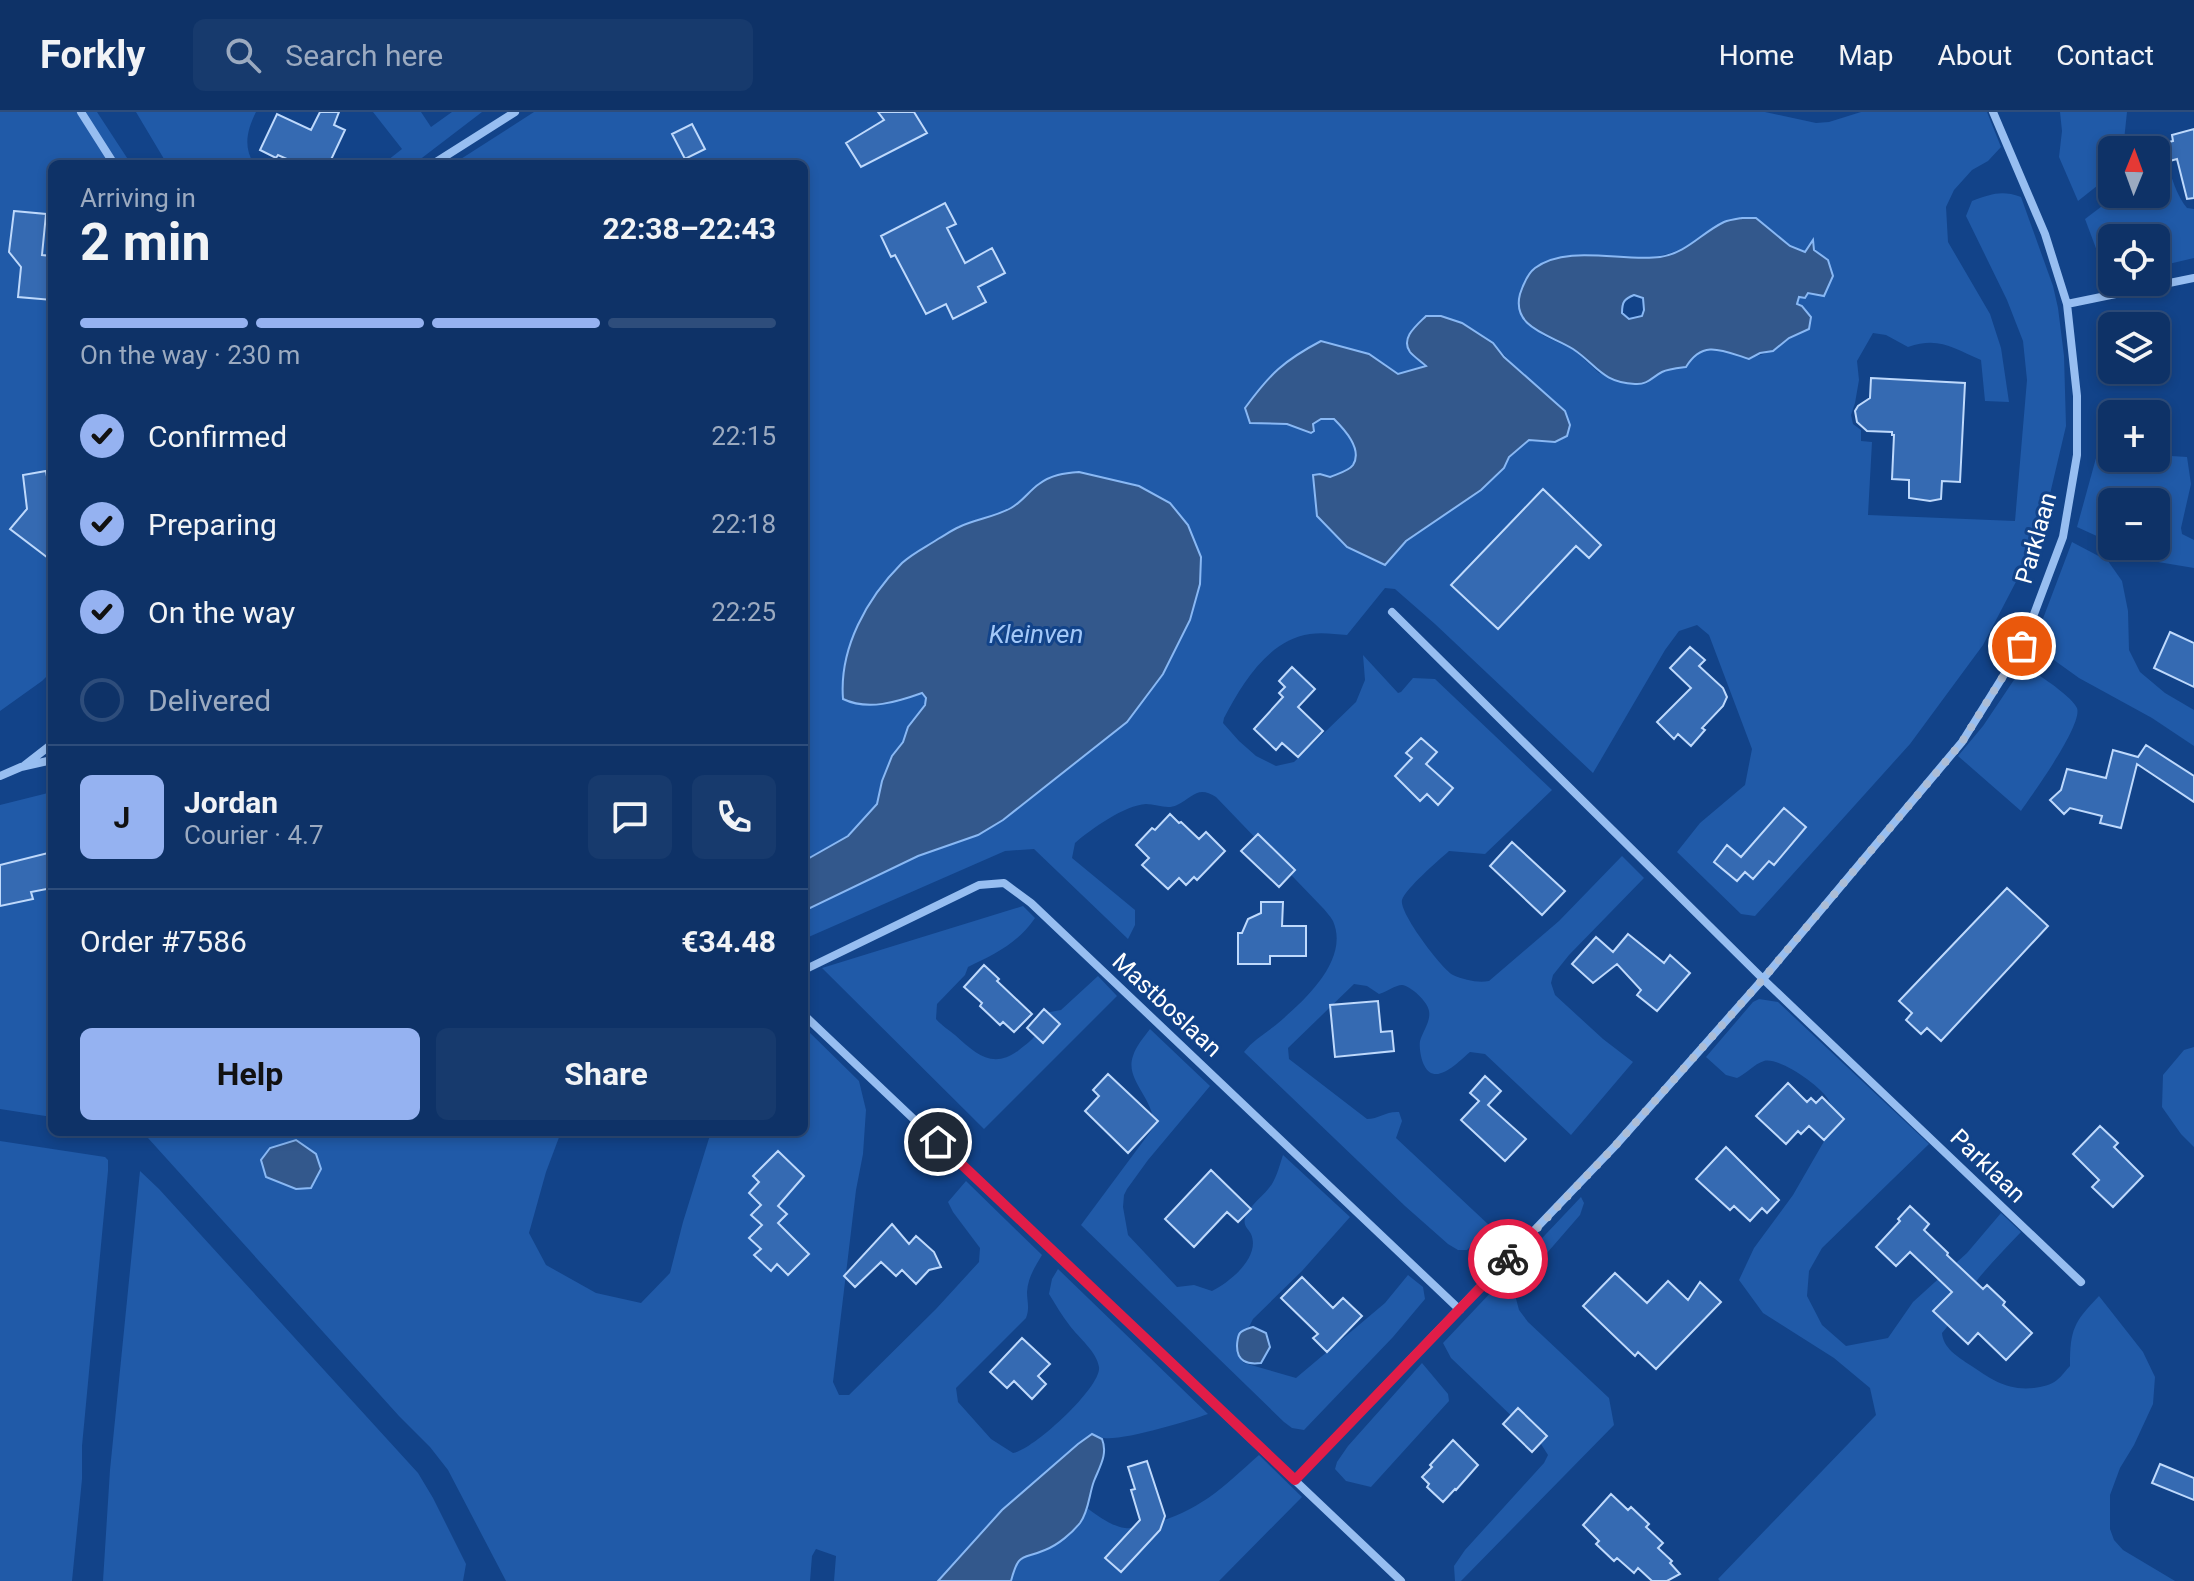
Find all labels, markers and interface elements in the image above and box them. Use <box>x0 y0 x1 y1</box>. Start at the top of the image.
search box <box>193 19 753 91</box>
text: Forkly <box>40 33 145 77</box>
icon: search <box>221 33 265 77</box>
text: Search here <box>285 38 443 73</box>
text: Home <box>1719 39 1794 72</box>
text: Map <box>1838 39 1894 72</box>
text: About <box>1938 39 2012 72</box>
text: Contact <box>2056 39 2154 72</box>
north arrow <box>2098 136 2170 208</box>
map controls <box>2098 136 2170 560</box>
text: Arriving in <box>80 183 196 213</box>
text: 22:38–22:43 <box>602 211 776 246</box>
text: 2 min <box>80 212 211 273</box>
button: locate <box>2098 224 2170 296</box>
button: layers <box>2098 312 2170 384</box>
text: On the way · 230 m <box>80 340 300 370</box>
button: + <box>2098 400 2170 472</box>
icon: check <box>80 414 124 458</box>
text: Confirmed <box>148 419 287 454</box>
text: 22:15 <box>711 421 776 451</box>
button: − <box>2098 488 2170 560</box>
street label: Parklaan <box>2010 489 2062 587</box>
icon: check <box>80 502 124 546</box>
text: Preparing <box>148 507 277 542</box>
text: 22:18 <box>711 509 776 539</box>
icon: check <box>80 590 124 634</box>
text: On the way <box>148 595 295 630</box>
text: 22:25 <box>711 597 776 627</box>
pin <box>1988 612 2056 680</box>
water label: Kleinven <box>989 619 1083 649</box>
icon: bag <box>2000 624 2044 668</box>
text: Delivered <box>148 683 271 718</box>
button: chat <box>588 775 672 859</box>
button: phone <box>692 775 776 859</box>
text: Jordan <box>184 785 278 820</box>
text: J <box>114 800 130 835</box>
text: Courier · 4.7 <box>184 820 324 850</box>
text: Order #7586 <box>80 924 247 959</box>
text: €34.48 <box>681 924 776 959</box>
street label: Mastboslaan <box>1107 947 1227 1063</box>
button: Help <box>80 1028 420 1120</box>
button: Share <box>436 1028 776 1120</box>
pin <box>904 1108 972 1176</box>
icon: home <box>916 1120 960 1164</box>
street label: Parklaan <box>1945 1123 2031 1209</box>
courier <box>1468 1219 1548 1299</box>
icon: bike <box>1486 1237 1530 1281</box>

